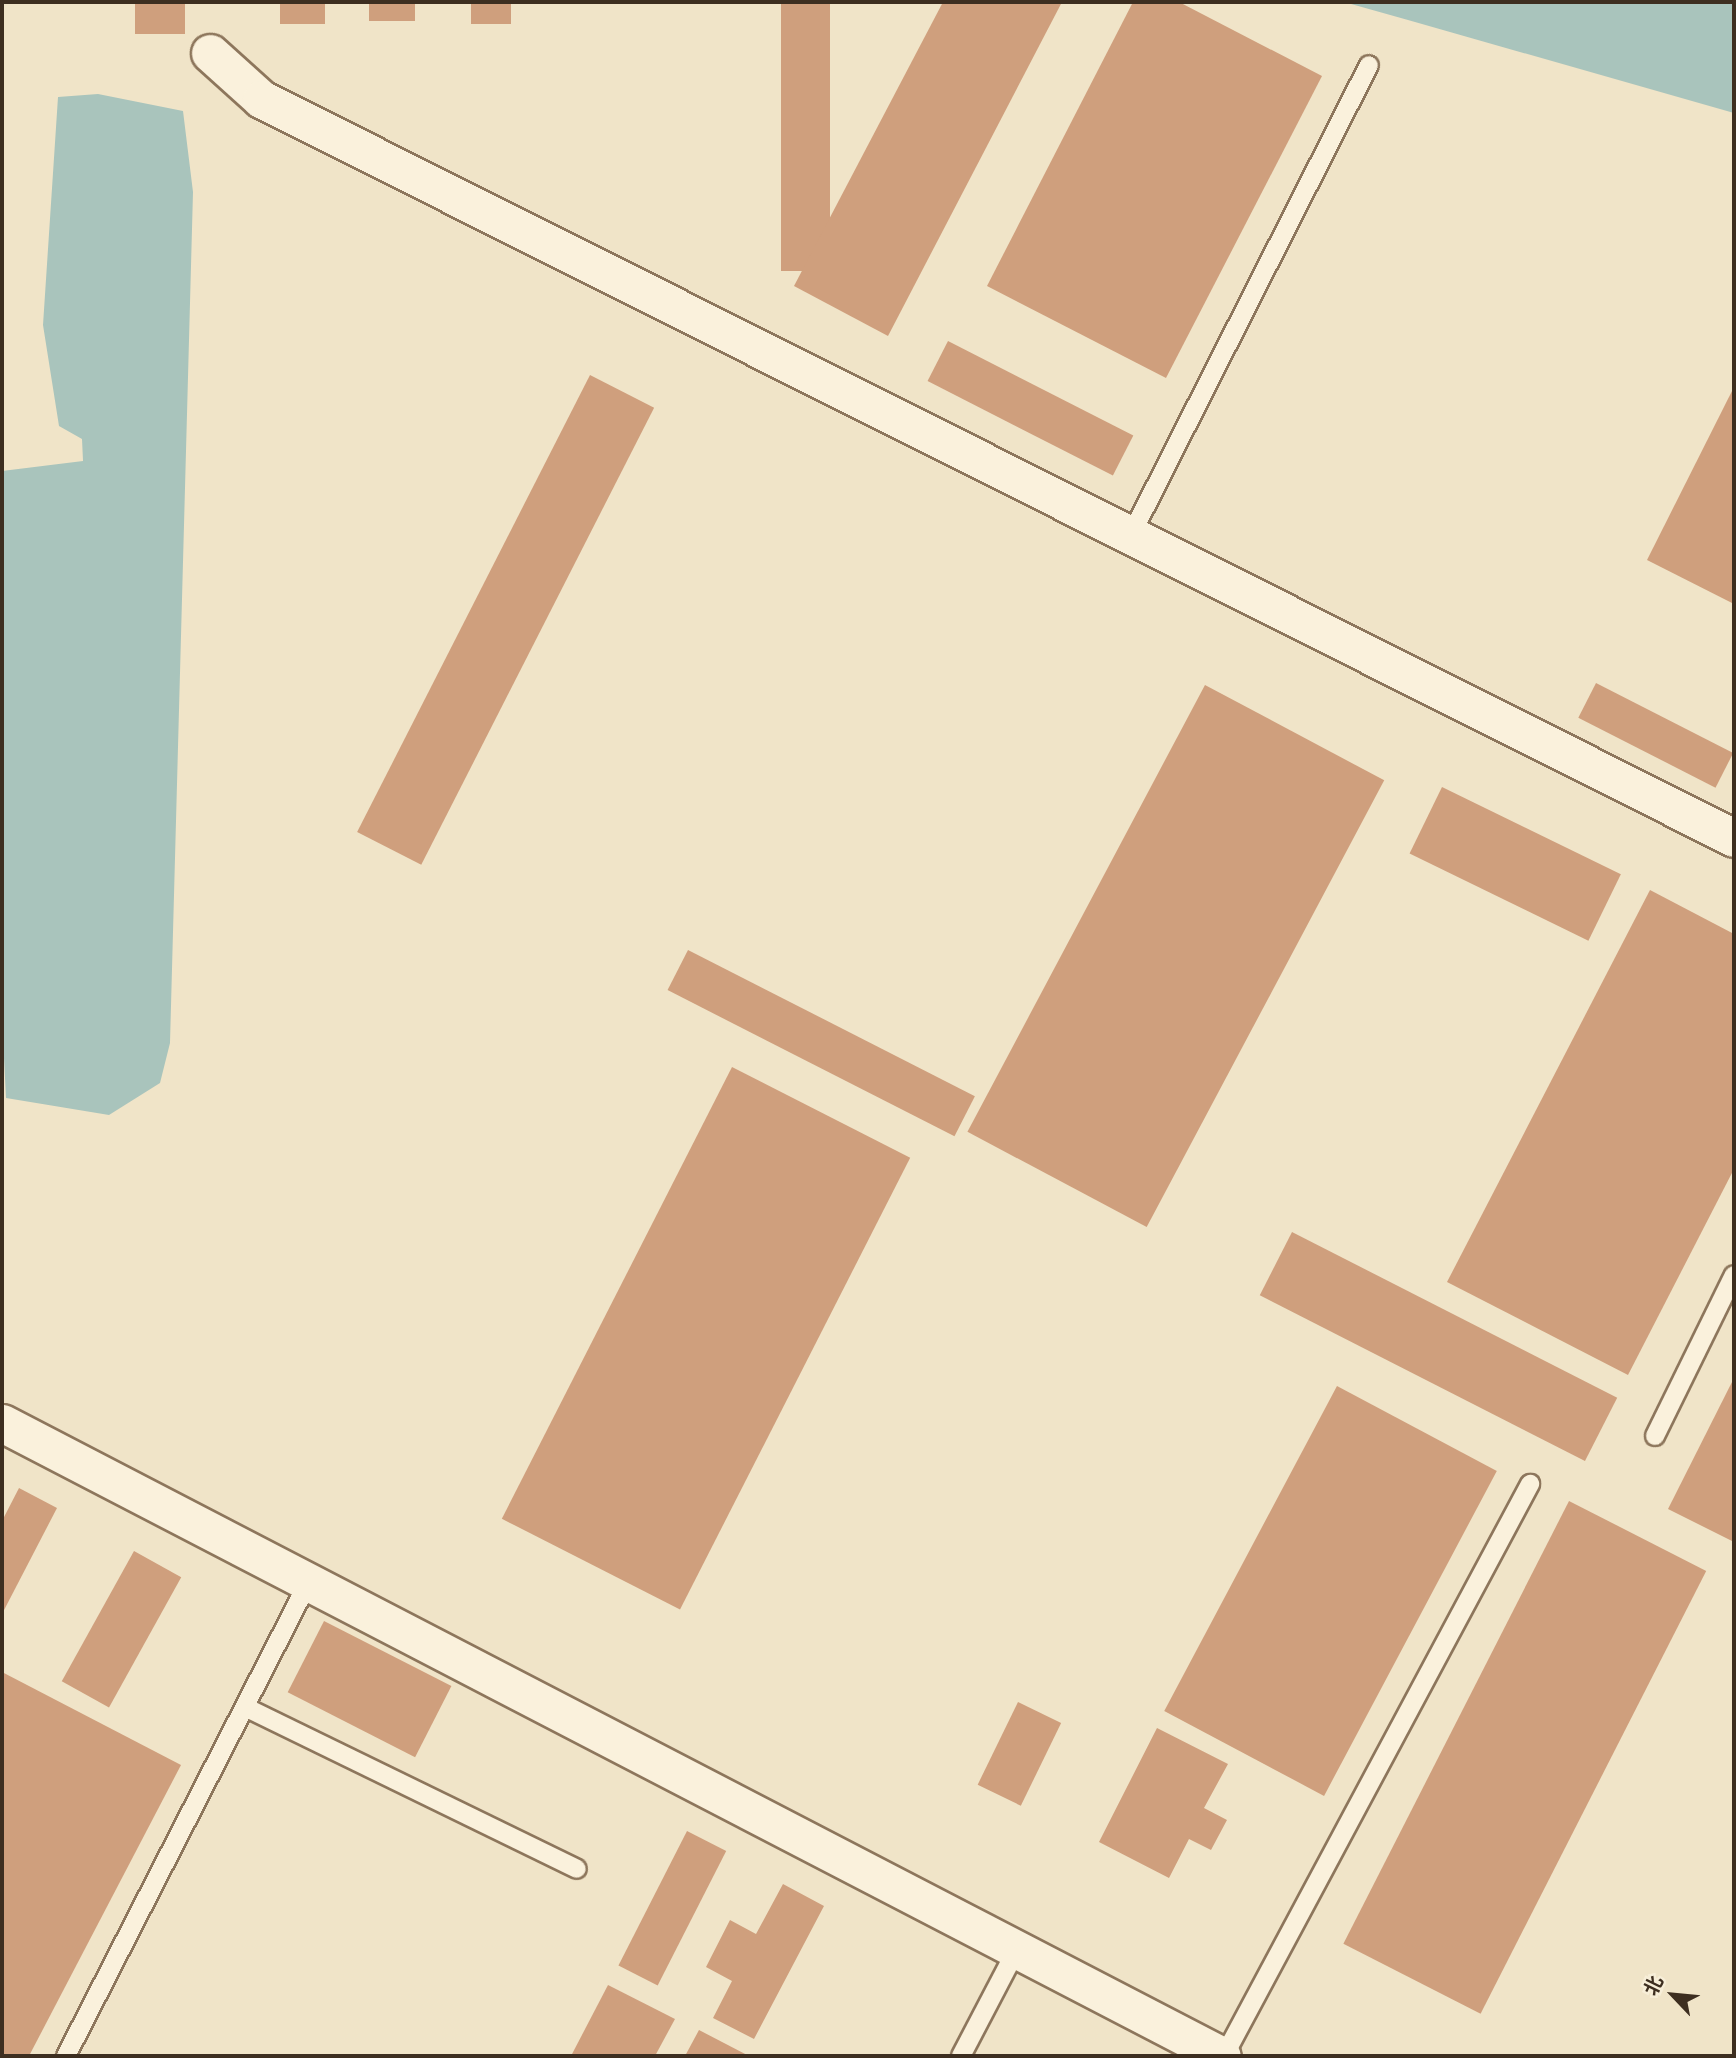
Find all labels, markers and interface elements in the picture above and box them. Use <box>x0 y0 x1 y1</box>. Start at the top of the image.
north arrow <box>1638 1960 1708 2030</box>
text: 北 <box>1639 1972 1668 1999</box>

